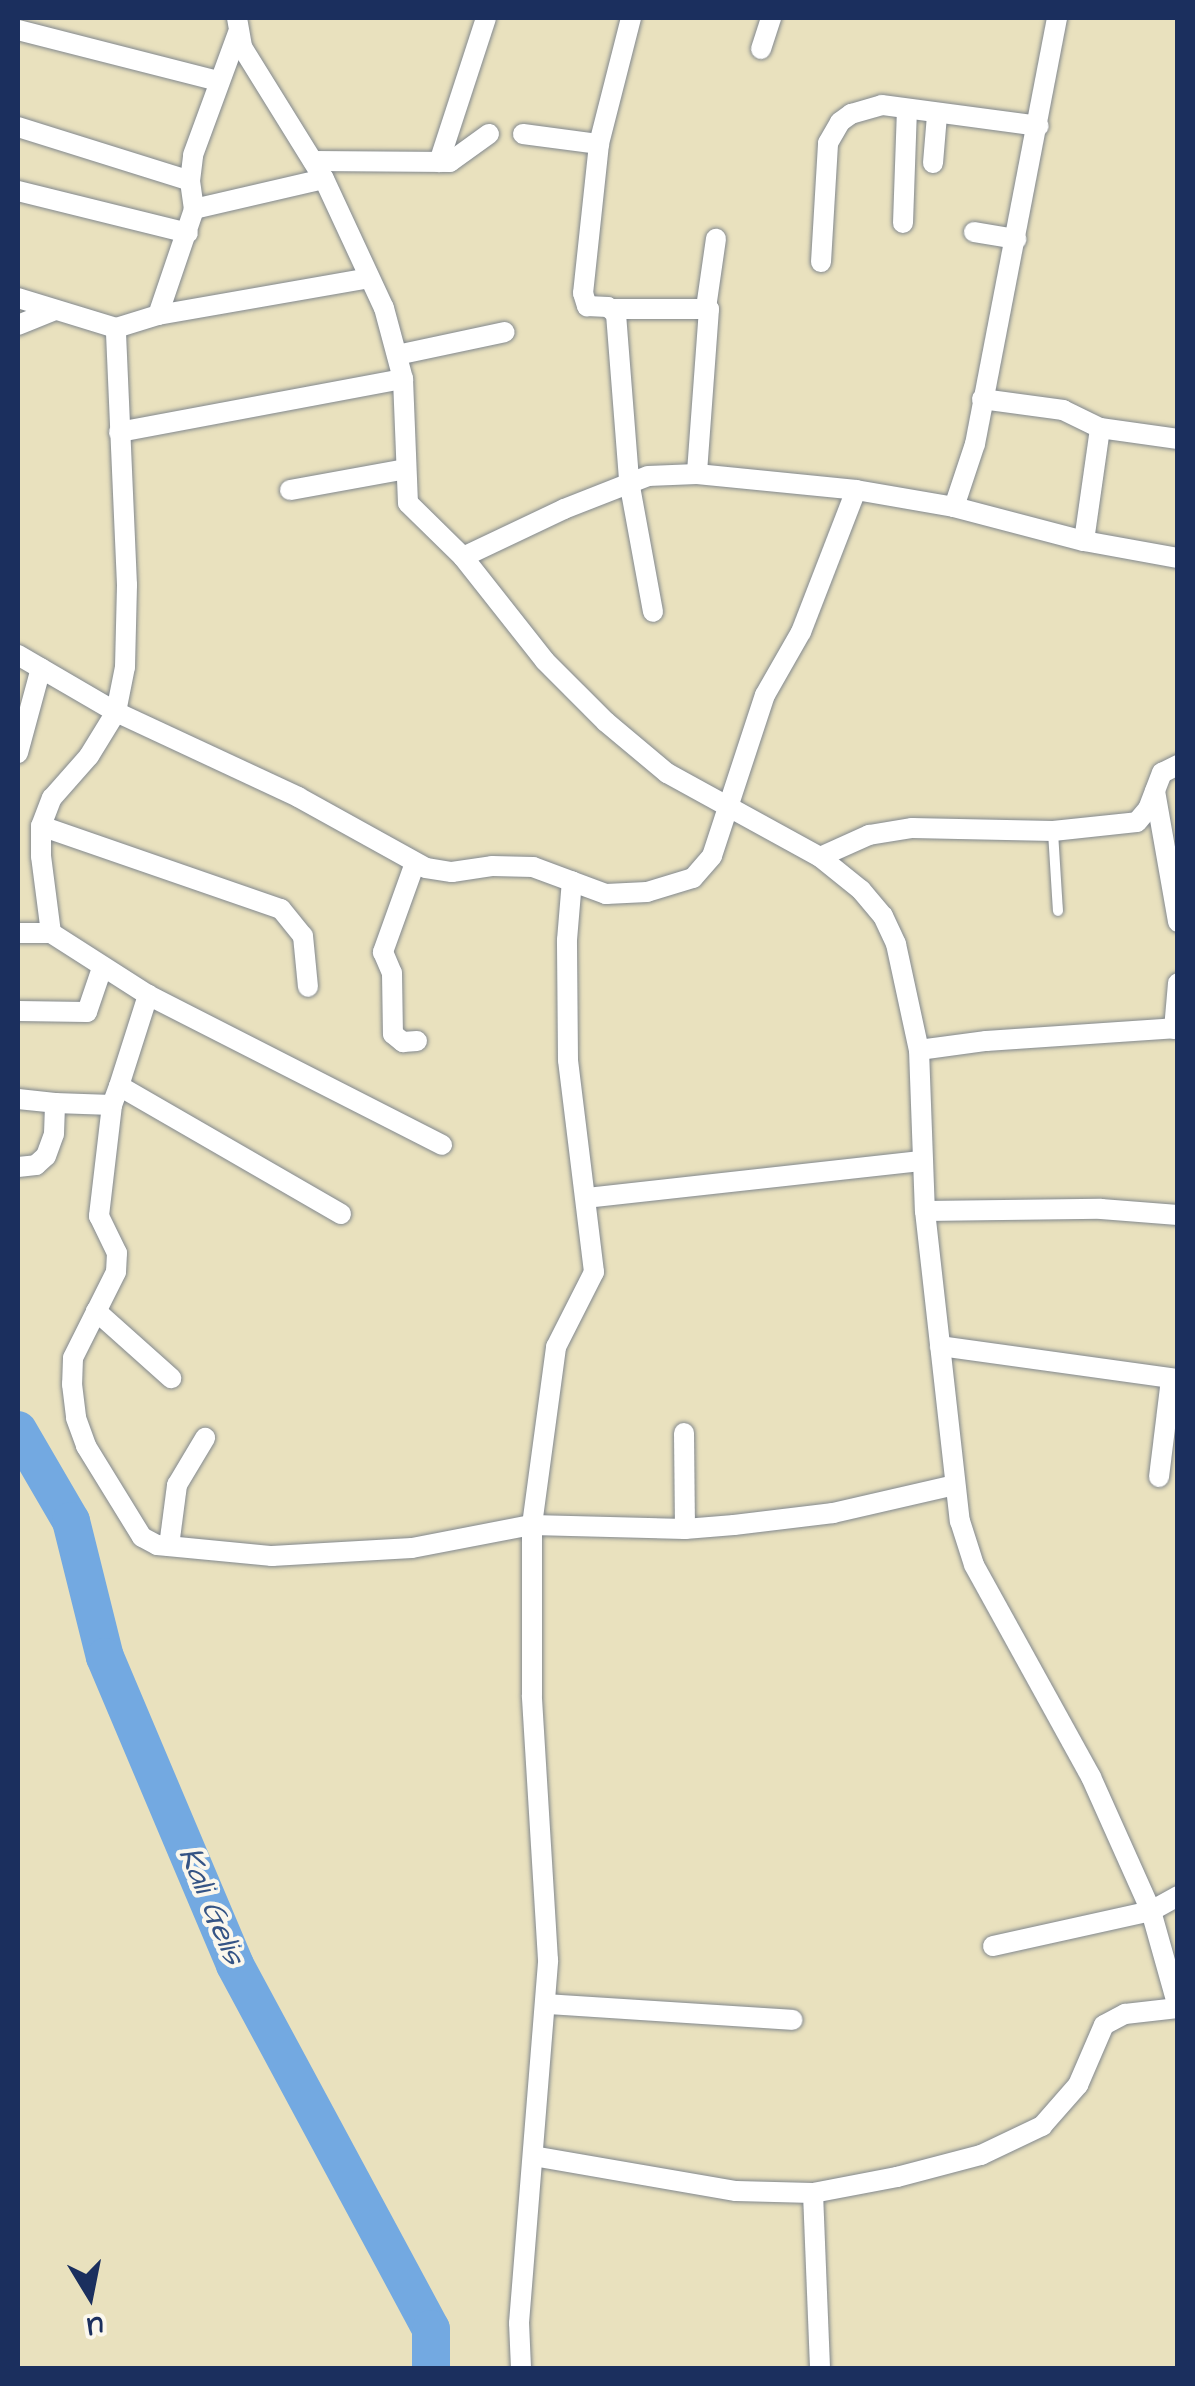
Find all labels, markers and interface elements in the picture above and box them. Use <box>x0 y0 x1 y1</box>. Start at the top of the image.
water label: Kali Gelis <box>169 1842 253 1970</box>
north arrow <box>40 2246 140 2346</box>
text: U <box>84 2305 106 2347</box>

